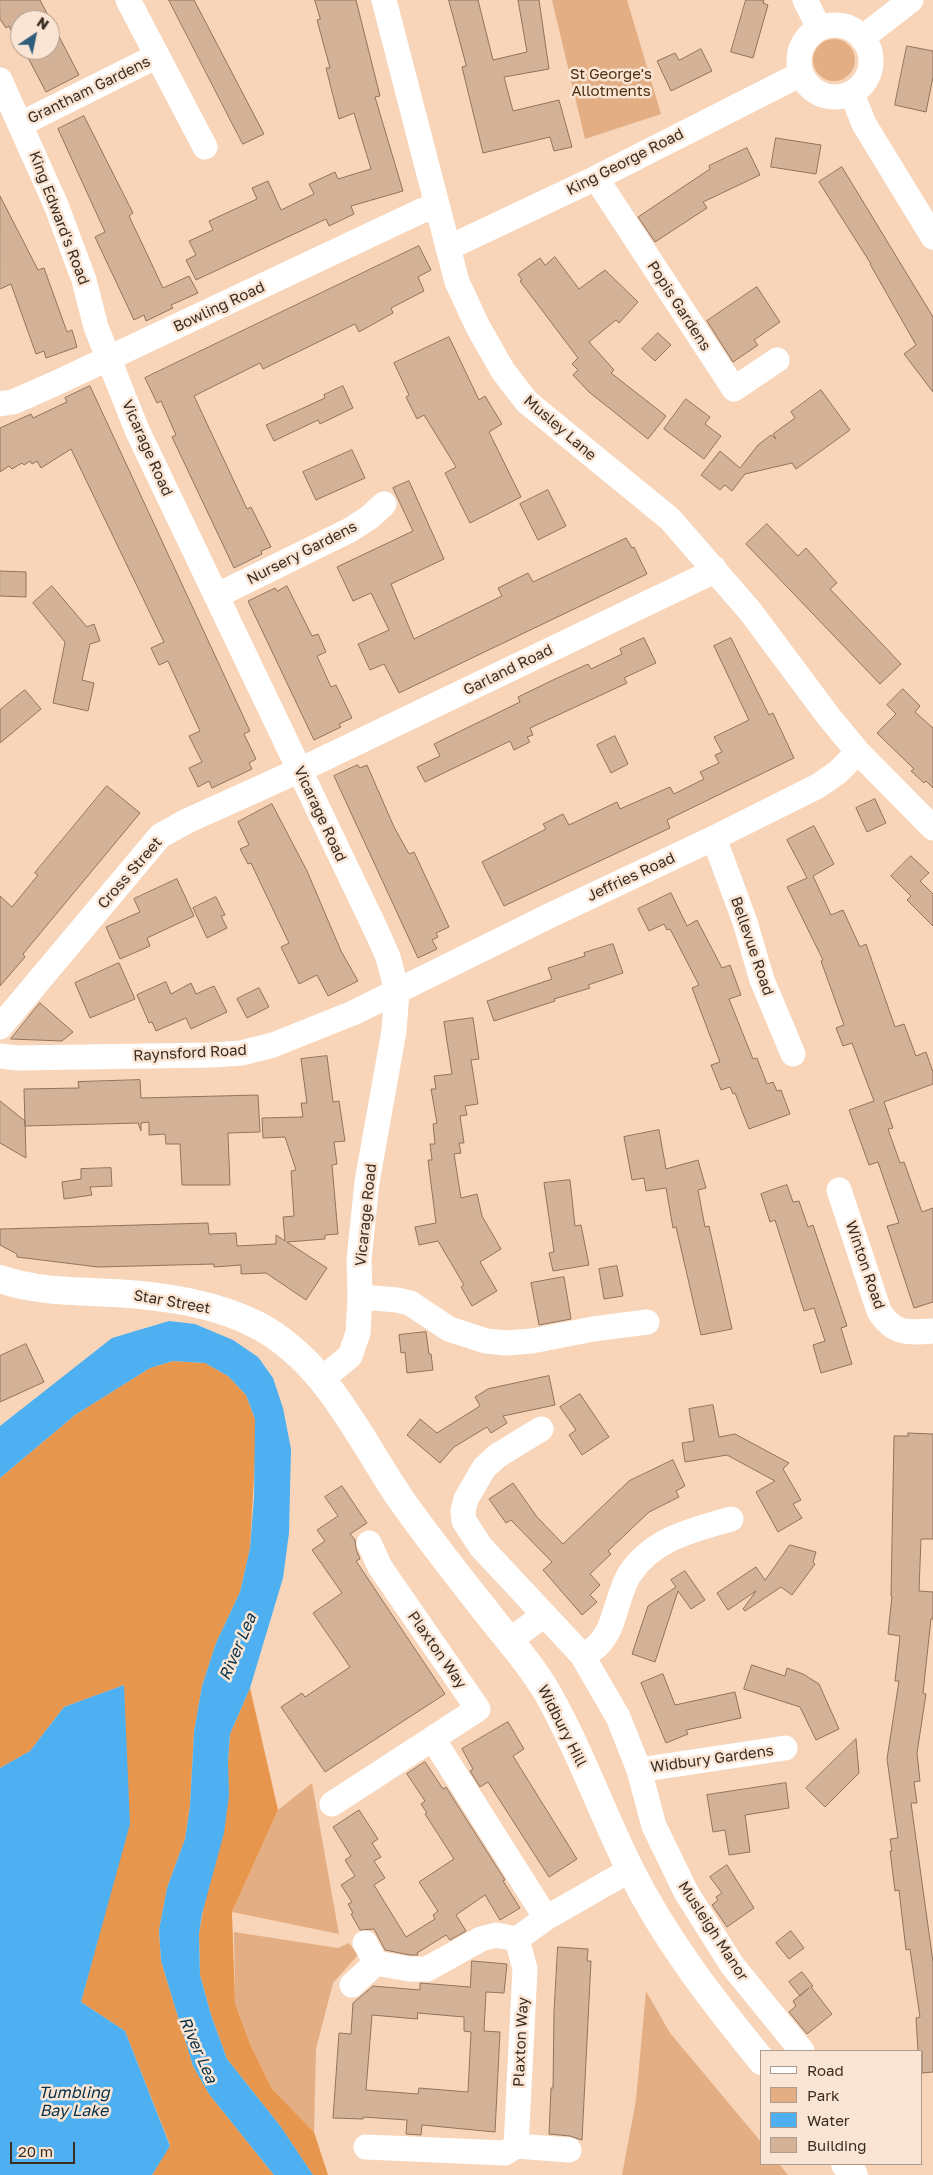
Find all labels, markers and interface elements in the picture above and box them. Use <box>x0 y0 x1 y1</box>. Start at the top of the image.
north arrow <box>10 10 60 60</box>
text: N <box>34 13 52 33</box>
street label: Grantham Gardens <box>25 52 153 128</box>
park label: St George's Allotments <box>570 65 652 100</box>
street label: King George Road <box>563 125 687 199</box>
street label: King Edward's Road <box>25 149 93 287</box>
street label: Popis Gardens <box>643 258 715 354</box>
street label: Bowling Road <box>170 278 268 336</box>
street label: Musley Lane <box>520 392 600 464</box>
street label: Vicarage Road <box>118 397 176 499</box>
street label: Nursery Gardens <box>244 517 360 589</box>
street label: Garland Road <box>460 641 556 699</box>
street label: Vicarage Road <box>290 763 350 865</box>
street label: Cross Street <box>94 834 166 912</box>
street label: Jeffries Road <box>584 849 678 905</box>
street label: Bellevue Road <box>727 894 777 998</box>
street label: Raynsford Road <box>133 1041 247 1065</box>
street label: Vicarage Road <box>352 1163 380 1267</box>
street label: Winton Road <box>841 1218 889 1312</box>
street label: Star Street <box>132 1286 212 1318</box>
street label: Plaxton Way <box>404 1608 470 1692</box>
water label: River Lea <box>215 1611 261 1683</box>
street label: Widbury Hill <box>534 1682 590 1770</box>
street label: Widbury Gardens <box>649 1741 775 1777</box>
street label: Musleigh Manor <box>674 1878 752 1984</box>
street label: Plaxton Way <box>510 1997 532 2087</box>
water label: River Lea <box>175 2014 221 2086</box>
legend <box>760 2050 923 2165</box>
text: Road <box>807 2061 844 2079</box>
water label: Tumbling Bay Lake <box>38 2083 110 2121</box>
text: Park <box>807 2086 839 2104</box>
text: Water <box>807 2111 850 2129</box>
scale bar <box>12 2132 78 2164</box>
text: Building <box>807 2136 867 2154</box>
text: 20 m <box>18 2142 53 2160</box>

